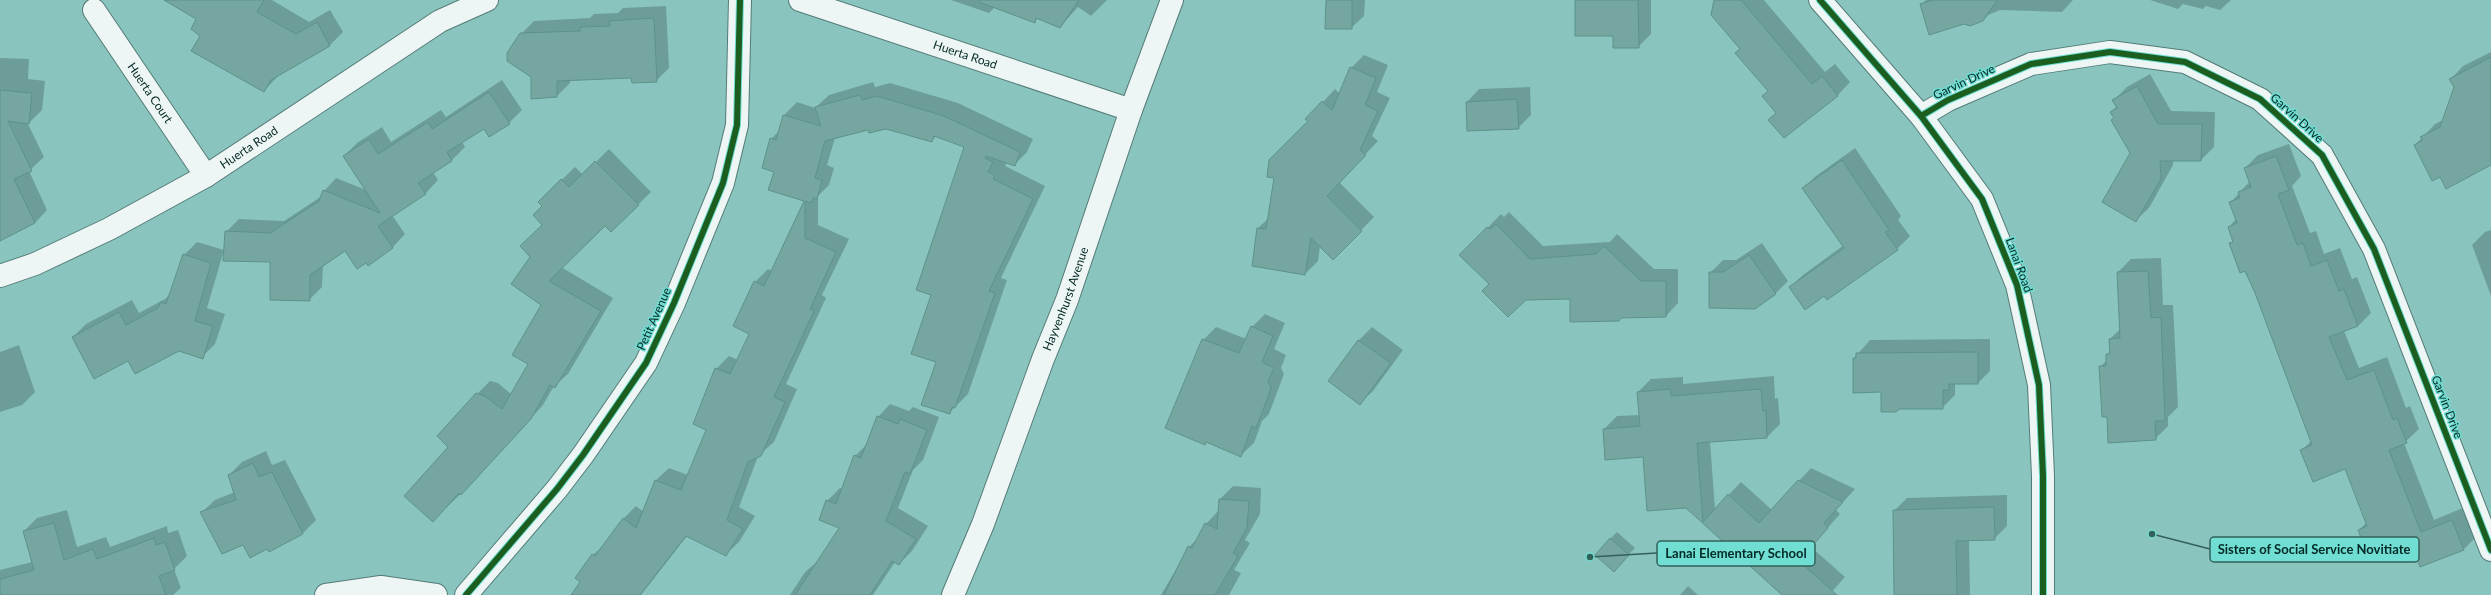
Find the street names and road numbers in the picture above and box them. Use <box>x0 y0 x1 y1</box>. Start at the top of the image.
street label: Huerta Road <box>931 37 999 72</box>
street label: Huerta Court <box>125 59 177 126</box>
street label: Garvin Drive <box>1930 61 1997 102</box>
street label: Garvin Drive <box>2268 90 2327 145</box>
street label: Huerta Road <box>217 122 281 172</box>
street label: Lanai Road <box>2003 235 2036 294</box>
street label: Hayvenhurst Avenue <box>1039 245 1091 353</box>
street label: Petit Avenue <box>633 285 674 353</box>
street label: Garvin Drive <box>2429 373 2466 441</box>

